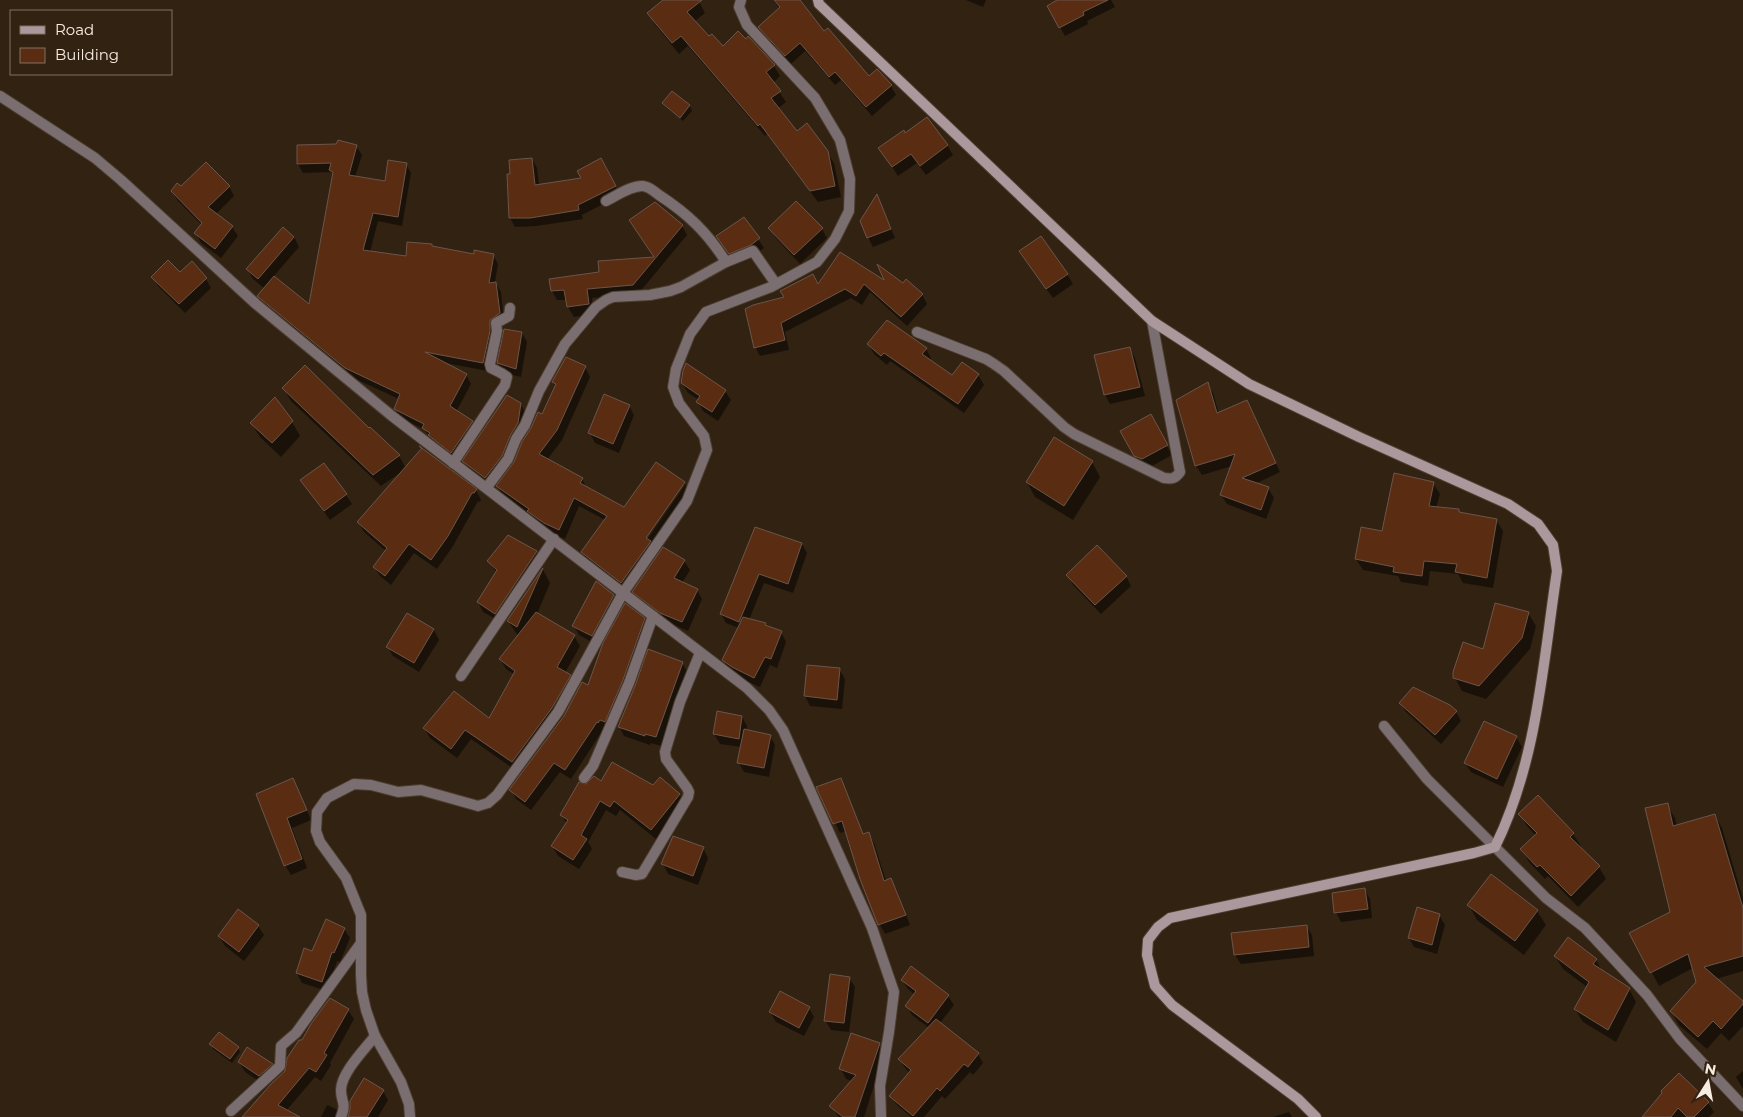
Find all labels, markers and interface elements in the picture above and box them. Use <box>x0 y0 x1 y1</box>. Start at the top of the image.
legend <box>10 10 172 75</box>
text: Road <box>55 20 94 39</box>
text: Building <box>55 45 119 64</box>
north arrow <box>1683 1057 1733 1107</box>
text: N <box>1703 1059 1718 1079</box>

